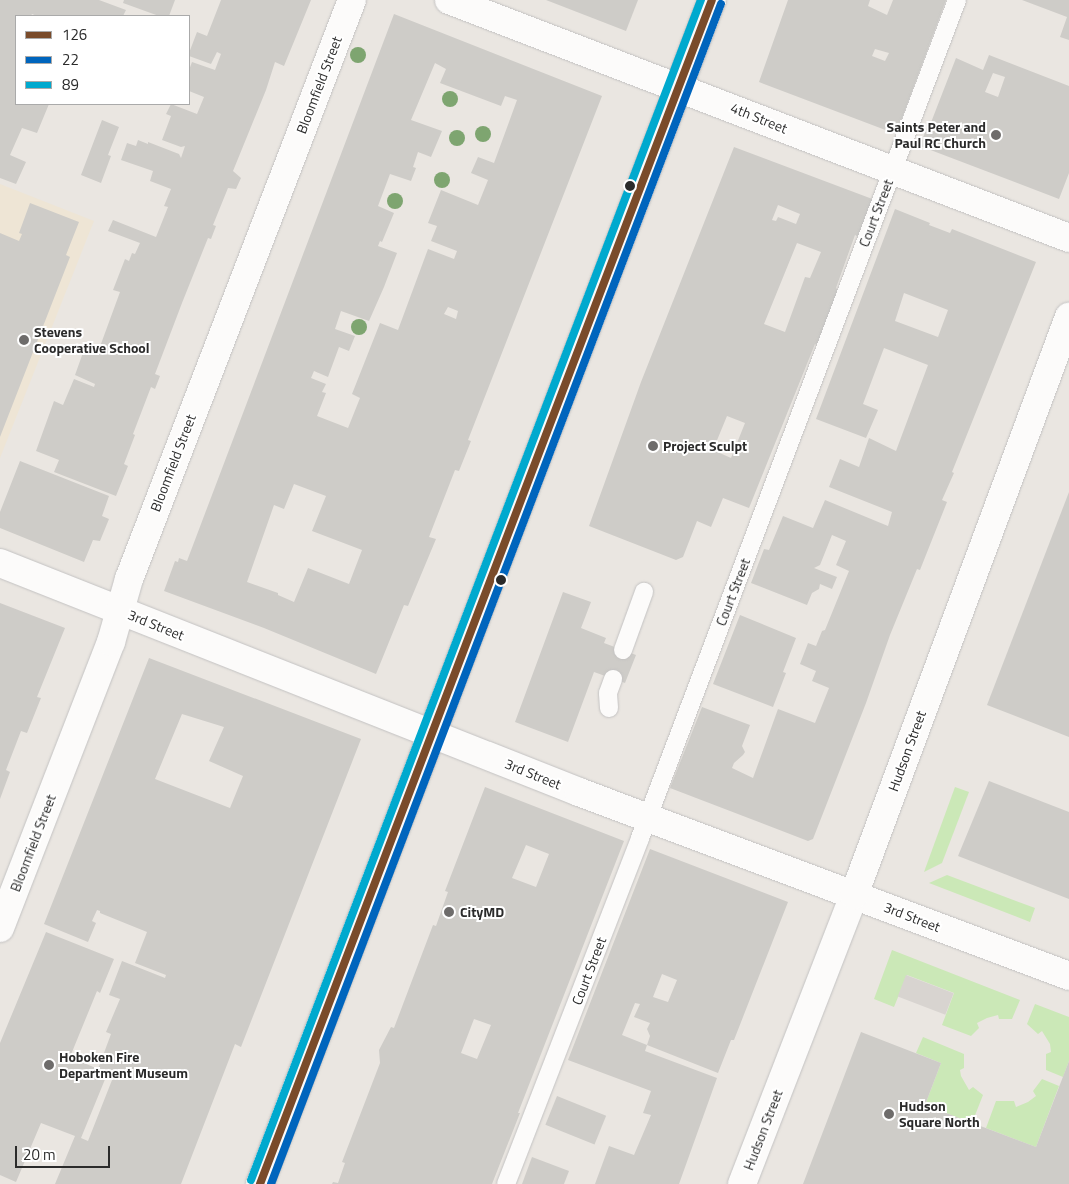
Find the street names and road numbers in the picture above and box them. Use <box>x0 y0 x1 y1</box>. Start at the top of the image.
street label: Bloomfield Street <box>293 34 345 136</box>
street label: 4th Street <box>728 99 790 137</box>
street label: Court Street <box>855 177 897 249</box>
street label: Bloomfield Street <box>147 412 199 514</box>
street label: Court Street <box>712 556 754 628</box>
street label: 3rd Street <box>125 606 187 644</box>
street label: Hudson Street <box>885 708 929 794</box>
street label: 3rd Street <box>502 755 564 793</box>
street label: Bloomfield Street <box>7 792 59 894</box>
street label: 3rd Street <box>881 899 943 935</box>
street label: Court Street <box>568 935 610 1007</box>
street label: Hudson Street <box>740 1087 786 1173</box>

